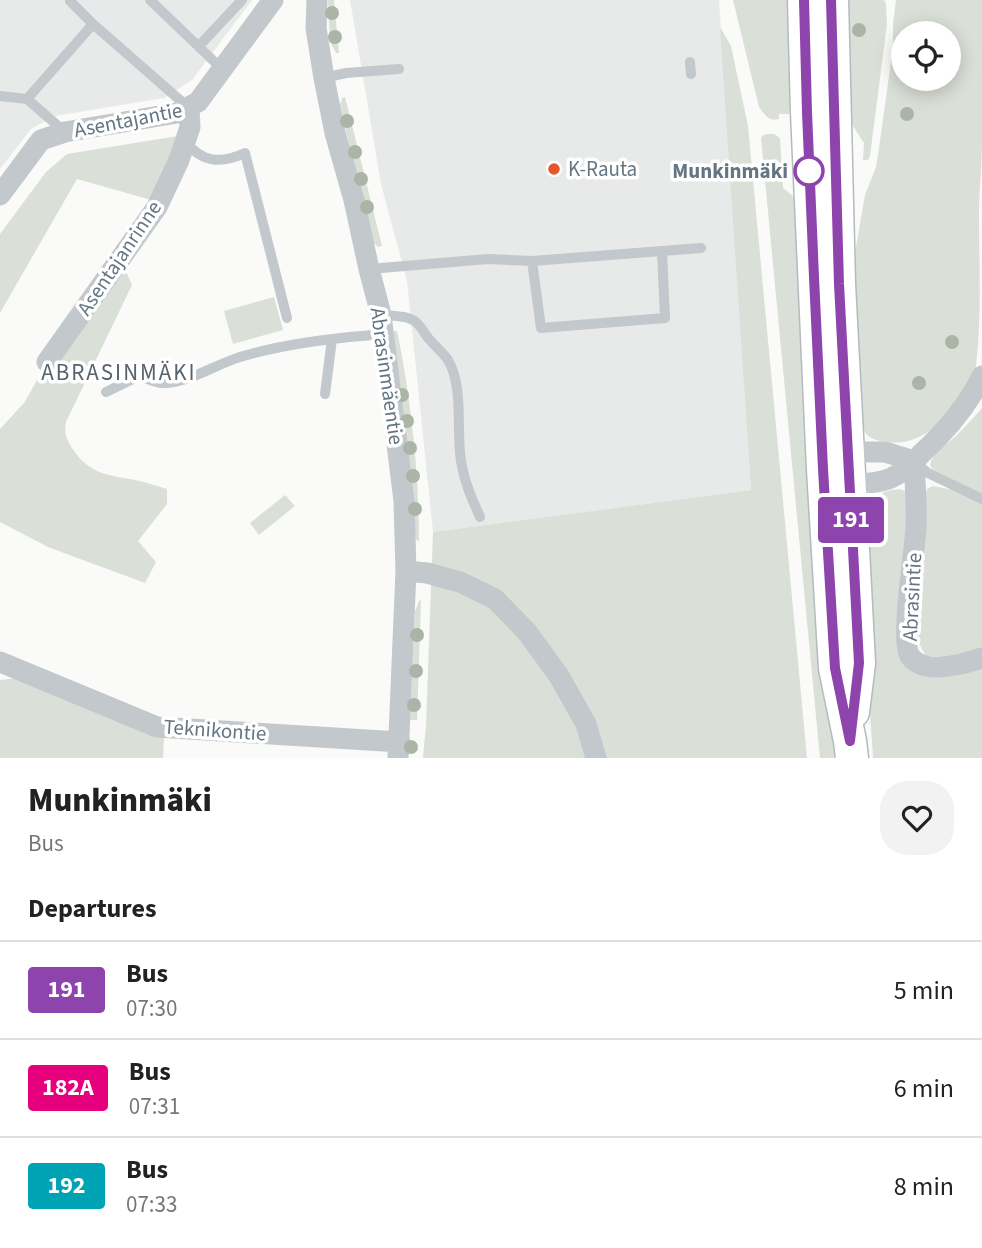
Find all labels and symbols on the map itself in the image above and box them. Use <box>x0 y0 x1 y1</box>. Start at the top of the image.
street label: Asentajantie <box>71 95 185 145</box>
place label: K-Rauta <box>568 154 637 184</box>
place label: Munkinmäki <box>672 156 788 186</box>
marker: Munkinmäki <box>794 156 824 186</box>
marker: K-Rauta <box>546 161 562 177</box>
street label: Asentajanrinne <box>69 195 169 321</box>
street label: Abrasinmäentie <box>363 305 411 447</box>
district label: ABRASINMÄKI <box>41 356 197 389</box>
line badge: 191 <box>811 497 891 543</box>
street label: Abrasintie <box>895 552 929 642</box>
street label: Teknikontie <box>163 711 267 749</box>

